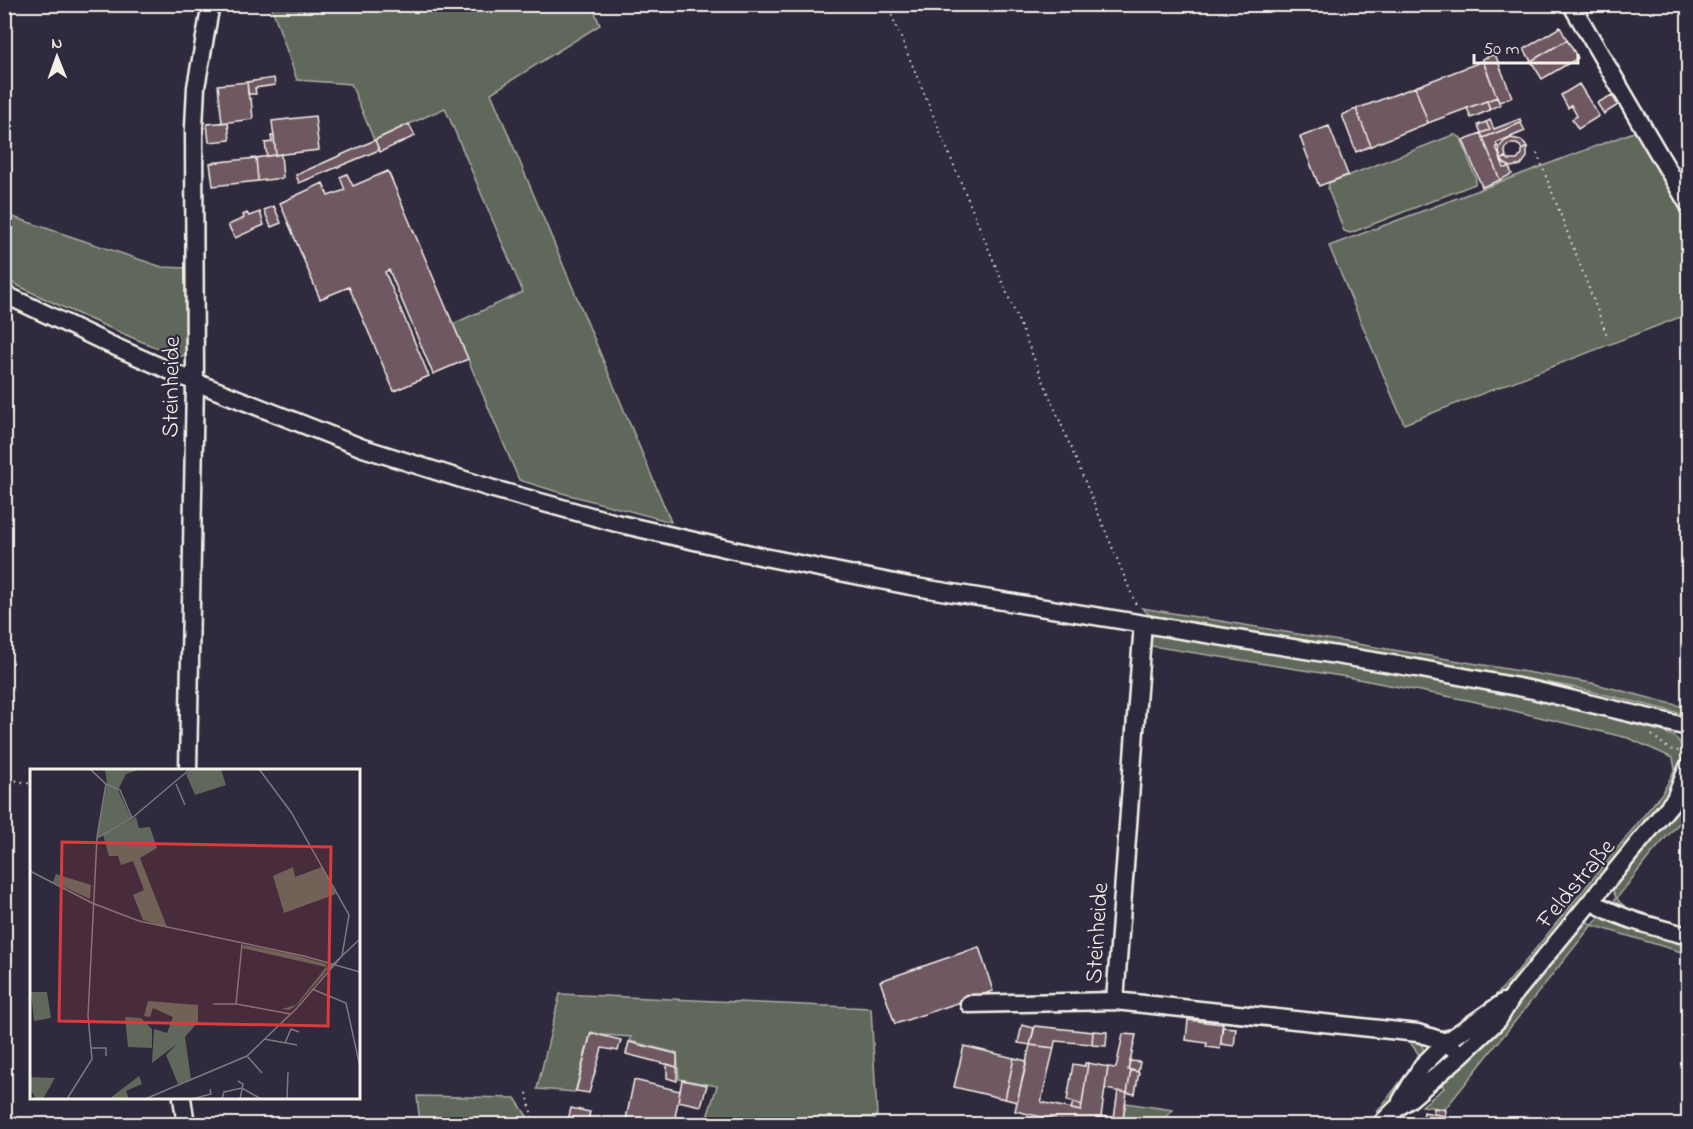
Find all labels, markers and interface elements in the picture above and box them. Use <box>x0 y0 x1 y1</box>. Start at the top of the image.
north arrow <box>27 27 87 87</box>
scale bar <box>1474 27 1578 65</box>
text: N <box>51 32 63 56</box>
text: 50 m <box>1483 37 1520 63</box>
street label: Steinheide <box>154 336 191 438</box>
inset map <box>30 769 360 1099</box>
street label: Feldstraße <box>1528 832 1625 938</box>
street label: Steinheide <box>1078 881 1119 985</box>

